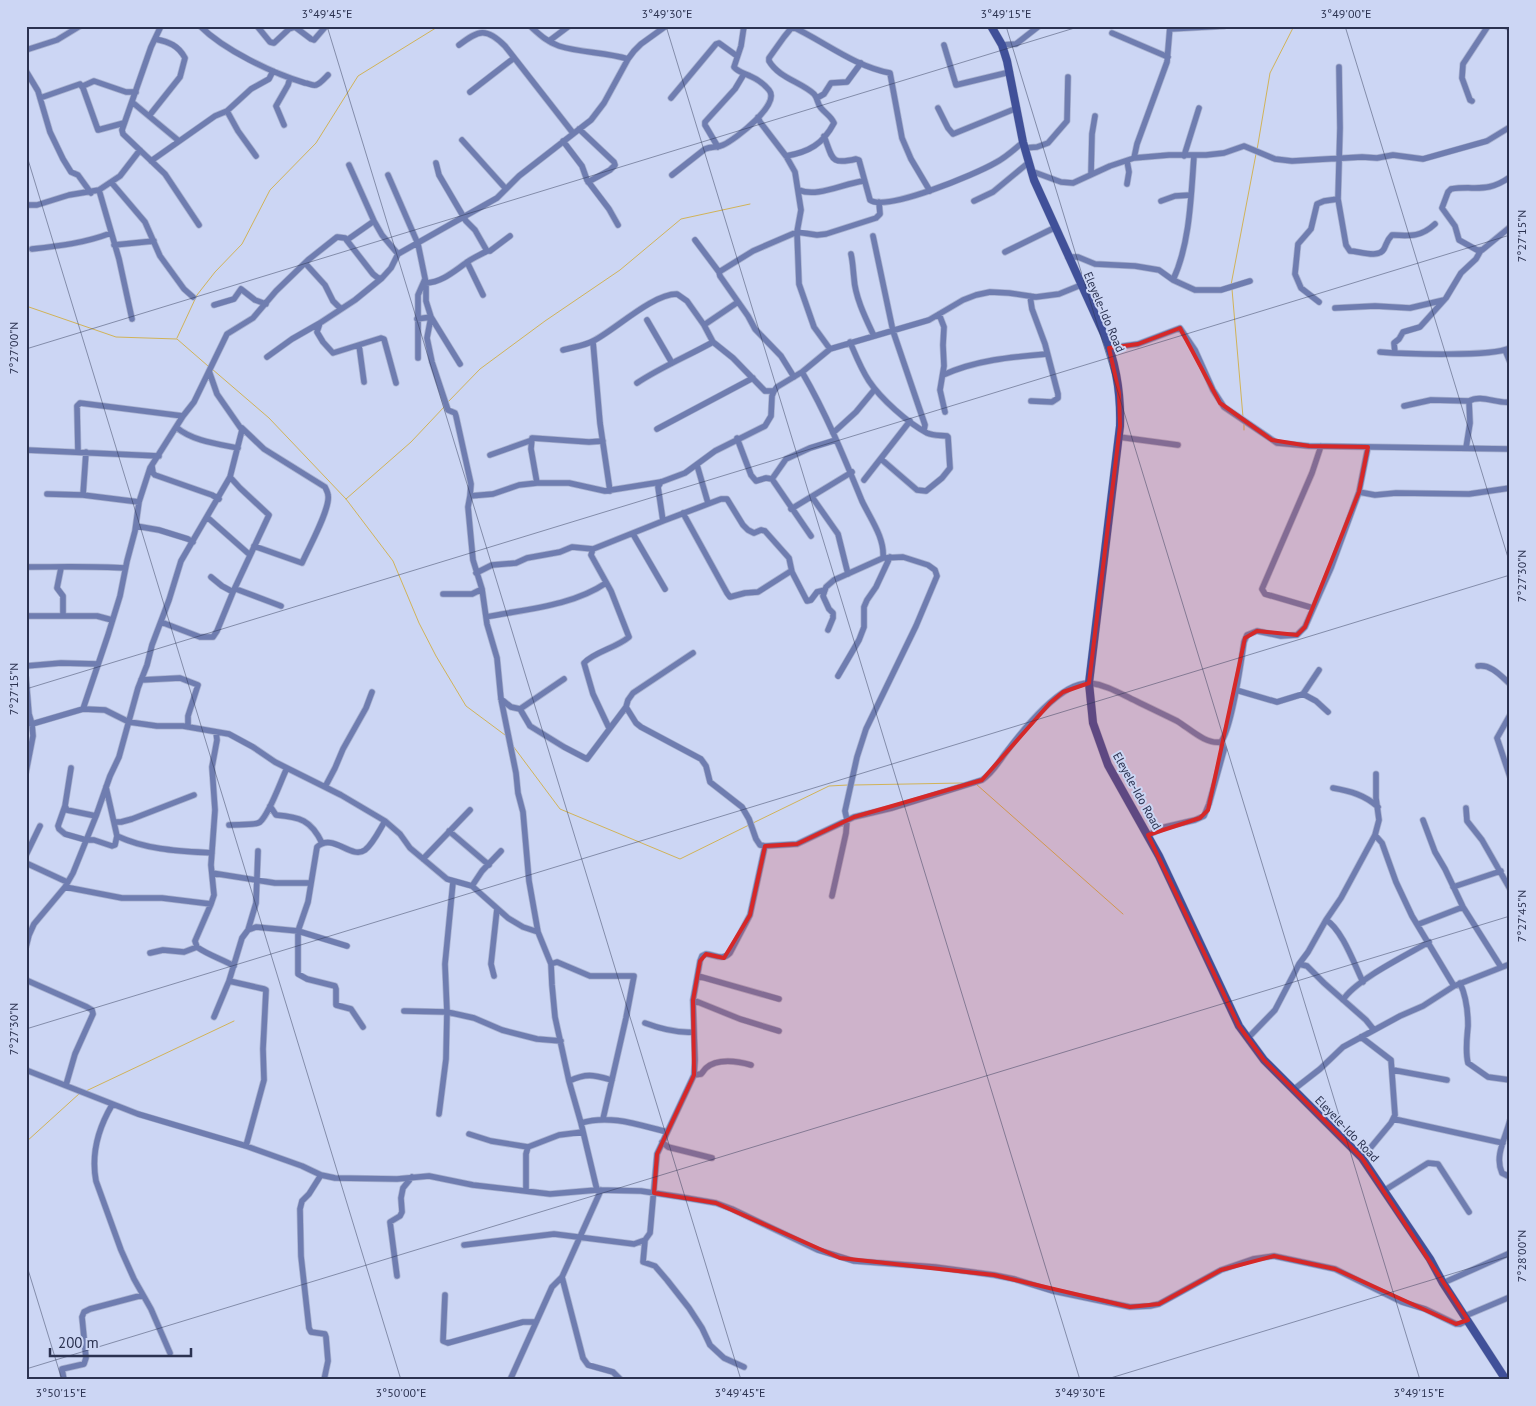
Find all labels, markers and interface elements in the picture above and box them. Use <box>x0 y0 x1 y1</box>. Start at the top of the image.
text: 3°49'45"E <box>302 6 352 21</box>
text: 3°49'30"E <box>642 6 692 21</box>
text: 3°49'15"E <box>981 6 1031 21</box>
text: 3°49'00"E <box>1321 6 1371 21</box>
text: 7°27'15"N <box>1514 210 1529 262</box>
street label: Eleyele-Ido Road <box>1081 269 1128 354</box>
text: 7°27'00"N <box>6 322 21 374</box>
text: 7°27'30"N <box>1514 550 1529 602</box>
text: 7°27'15"N <box>6 663 21 715</box>
street label: Eleyele-Ido Road <box>1110 749 1165 832</box>
text: 7°27'45"N <box>1514 890 1529 942</box>
text: 7°27'30"N <box>6 1003 21 1055</box>
street label: Eleyele-Ido Road <box>1312 1092 1383 1165</box>
text: 7°28'00"N <box>1514 1230 1529 1282</box>
scale bar <box>50 1326 191 1358</box>
text: 200 m <box>58 1333 99 1352</box>
text: 3°50'15"E <box>36 1385 86 1400</box>
text: 3°50'00"E <box>376 1385 426 1400</box>
text: 3°49'45"E <box>715 1385 765 1400</box>
text: 3°49'30"E <box>1055 1385 1105 1400</box>
text: 3°49'15"E <box>1394 1385 1444 1400</box>

